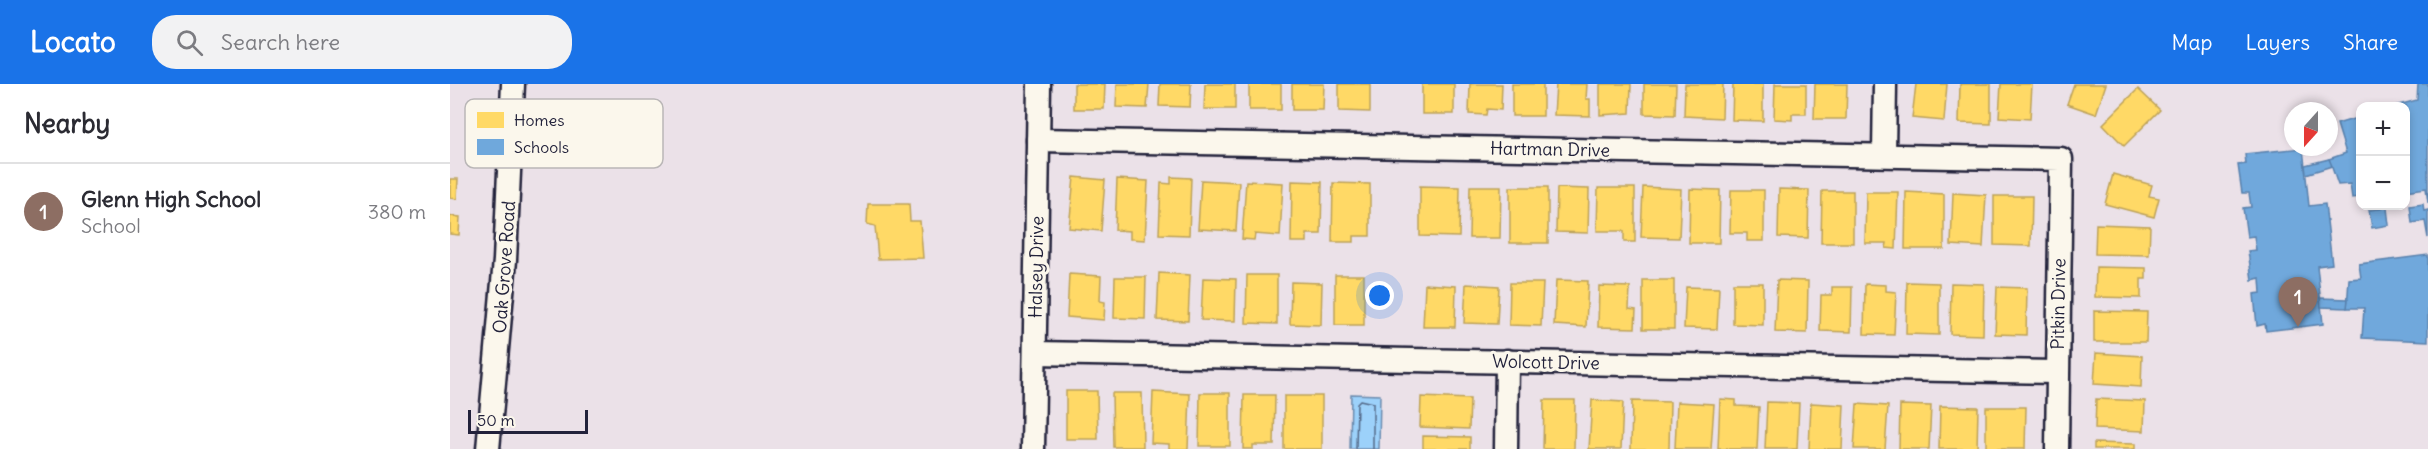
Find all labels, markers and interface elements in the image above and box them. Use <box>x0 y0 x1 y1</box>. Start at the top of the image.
search box <box>152 15 572 69</box>
text: Locato <box>30 24 116 60</box>
icon: search <box>173 26 206 59</box>
text: Search here <box>221 28 340 56</box>
text: Map <box>2172 29 2212 56</box>
text: Layers <box>2245 29 2310 56</box>
text: Share <box>2343 29 2398 56</box>
legend <box>465 99 663 168</box>
north arrow <box>2284 102 2338 156</box>
map controls <box>2356 102 2410 210</box>
button: + <box>2356 102 2410 156</box>
text: Nearby <box>24 107 110 140</box>
text: Homes <box>514 110 564 130</box>
street label: Hartman Drive <box>1490 136 1610 162</box>
text: Schools <box>514 137 569 157</box>
button: − <box>2356 156 2410 210</box>
text: Glenn High School <box>81 185 261 213</box>
text: 1 <box>40 199 47 224</box>
text: 380 m <box>368 199 426 224</box>
street label: Oak Grove Road <box>488 200 520 334</box>
text: School <box>81 213 141 238</box>
street label: Halsey Drive <box>1024 216 1048 318</box>
street label: Pitkin Drive <box>2046 258 2070 350</box>
pin: 1 <box>2278 278 2318 327</box>
your location <box>1365 281 1394 310</box>
street label: Wolcott Drive <box>1492 350 1600 374</box>
scale bar <box>468 407 588 434</box>
text: 50 m <box>477 410 515 430</box>

